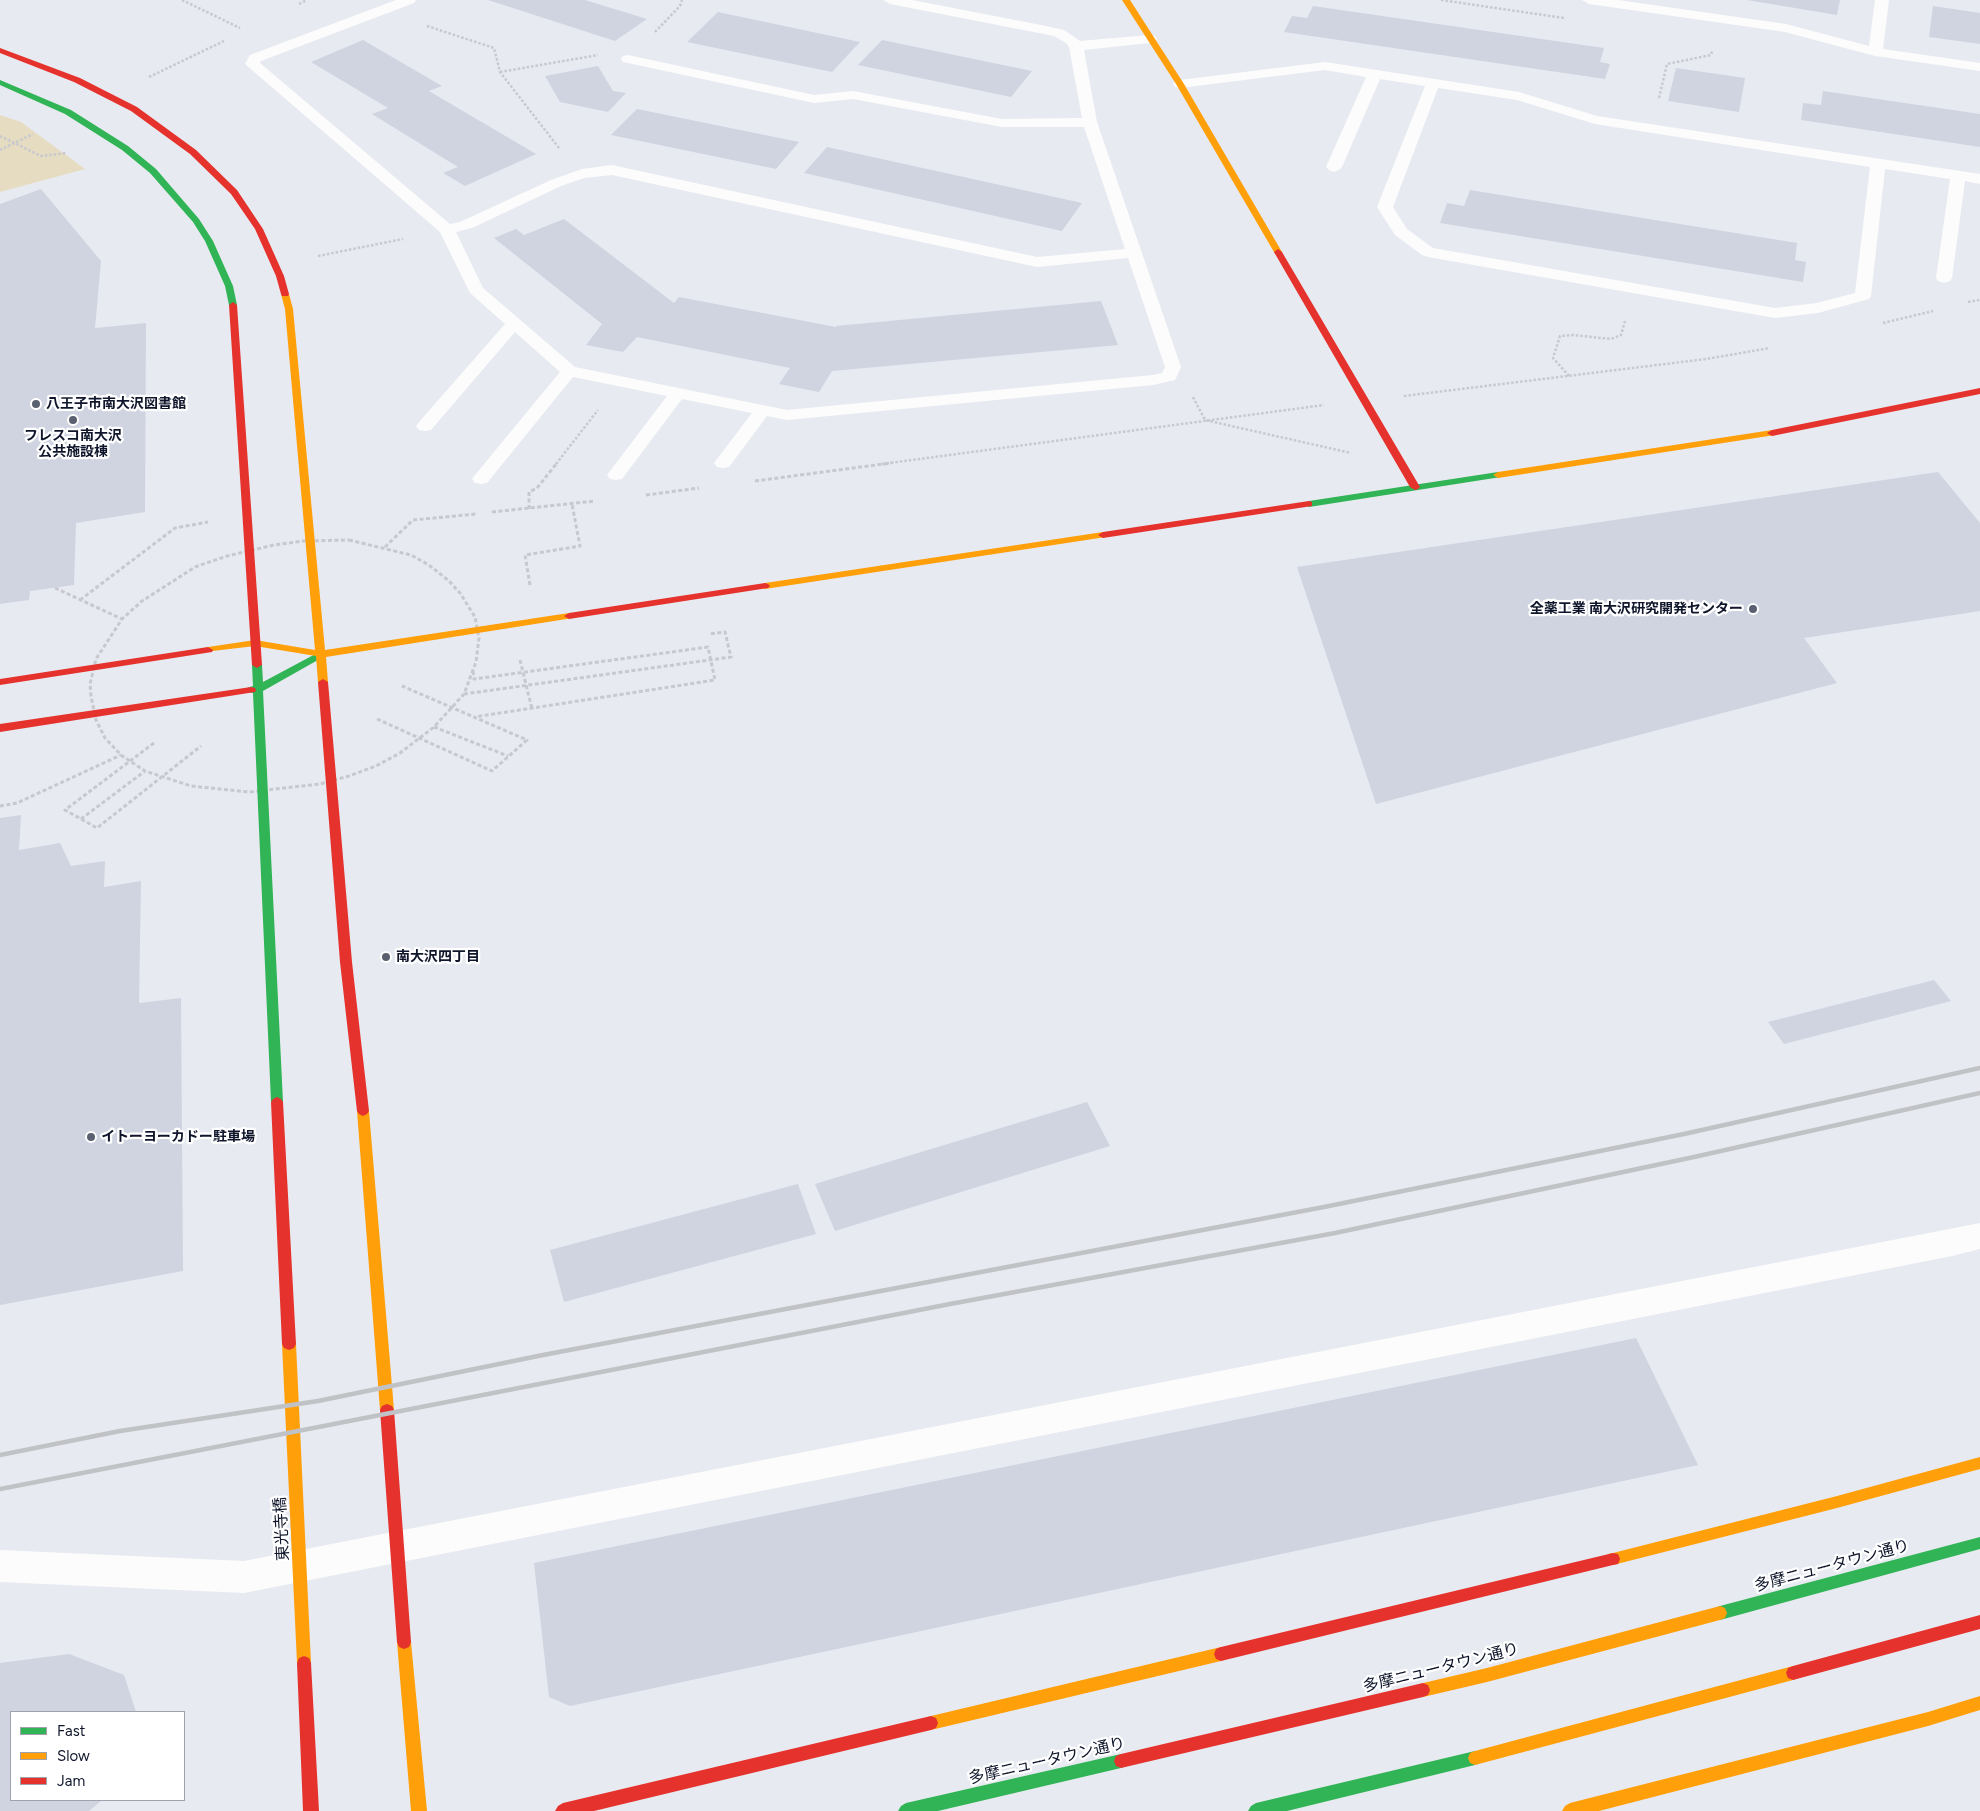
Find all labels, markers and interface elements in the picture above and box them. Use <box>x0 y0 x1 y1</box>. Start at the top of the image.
place label: 八王子市南大沢図書館 <box>46 396 186 412</box>
marker: 八王子市南大沢図書館 <box>30 398 42 410</box>
marker: フレスコ南大沢 公共施設棟 <box>67 414 79 426</box>
place label: フレスコ南大沢 公共施設棟 <box>24 428 122 461</box>
place label: 全薬工業 南大沢研究開発センター <box>1530 601 1743 617</box>
marker: 全薬工業 南大沢研究開発センター <box>1747 603 1759 615</box>
place label: 南大沢四丁目 <box>396 949 480 965</box>
marker: 南大沢四丁目 <box>380 951 392 963</box>
place label: イトーヨーカドー駐車場 <box>101 1129 255 1145</box>
marker: イトーヨーカドー駐車場 <box>85 1131 97 1143</box>
street label: 東光寺橋 <box>271 1497 293 1561</box>
street label: 多摩ニュータウン通り <box>1752 1536 1912 1596</box>
street label: 多摩ニュータウン通り <box>1361 1639 1521 1697</box>
legend <box>10 1711 185 1801</box>
text: Fast <box>57 1722 85 1740</box>
street label: 多摩ニュータウン通り <box>967 1734 1127 1788</box>
text: Slow <box>57 1747 90 1765</box>
text: Jam <box>57 1772 85 1790</box>

